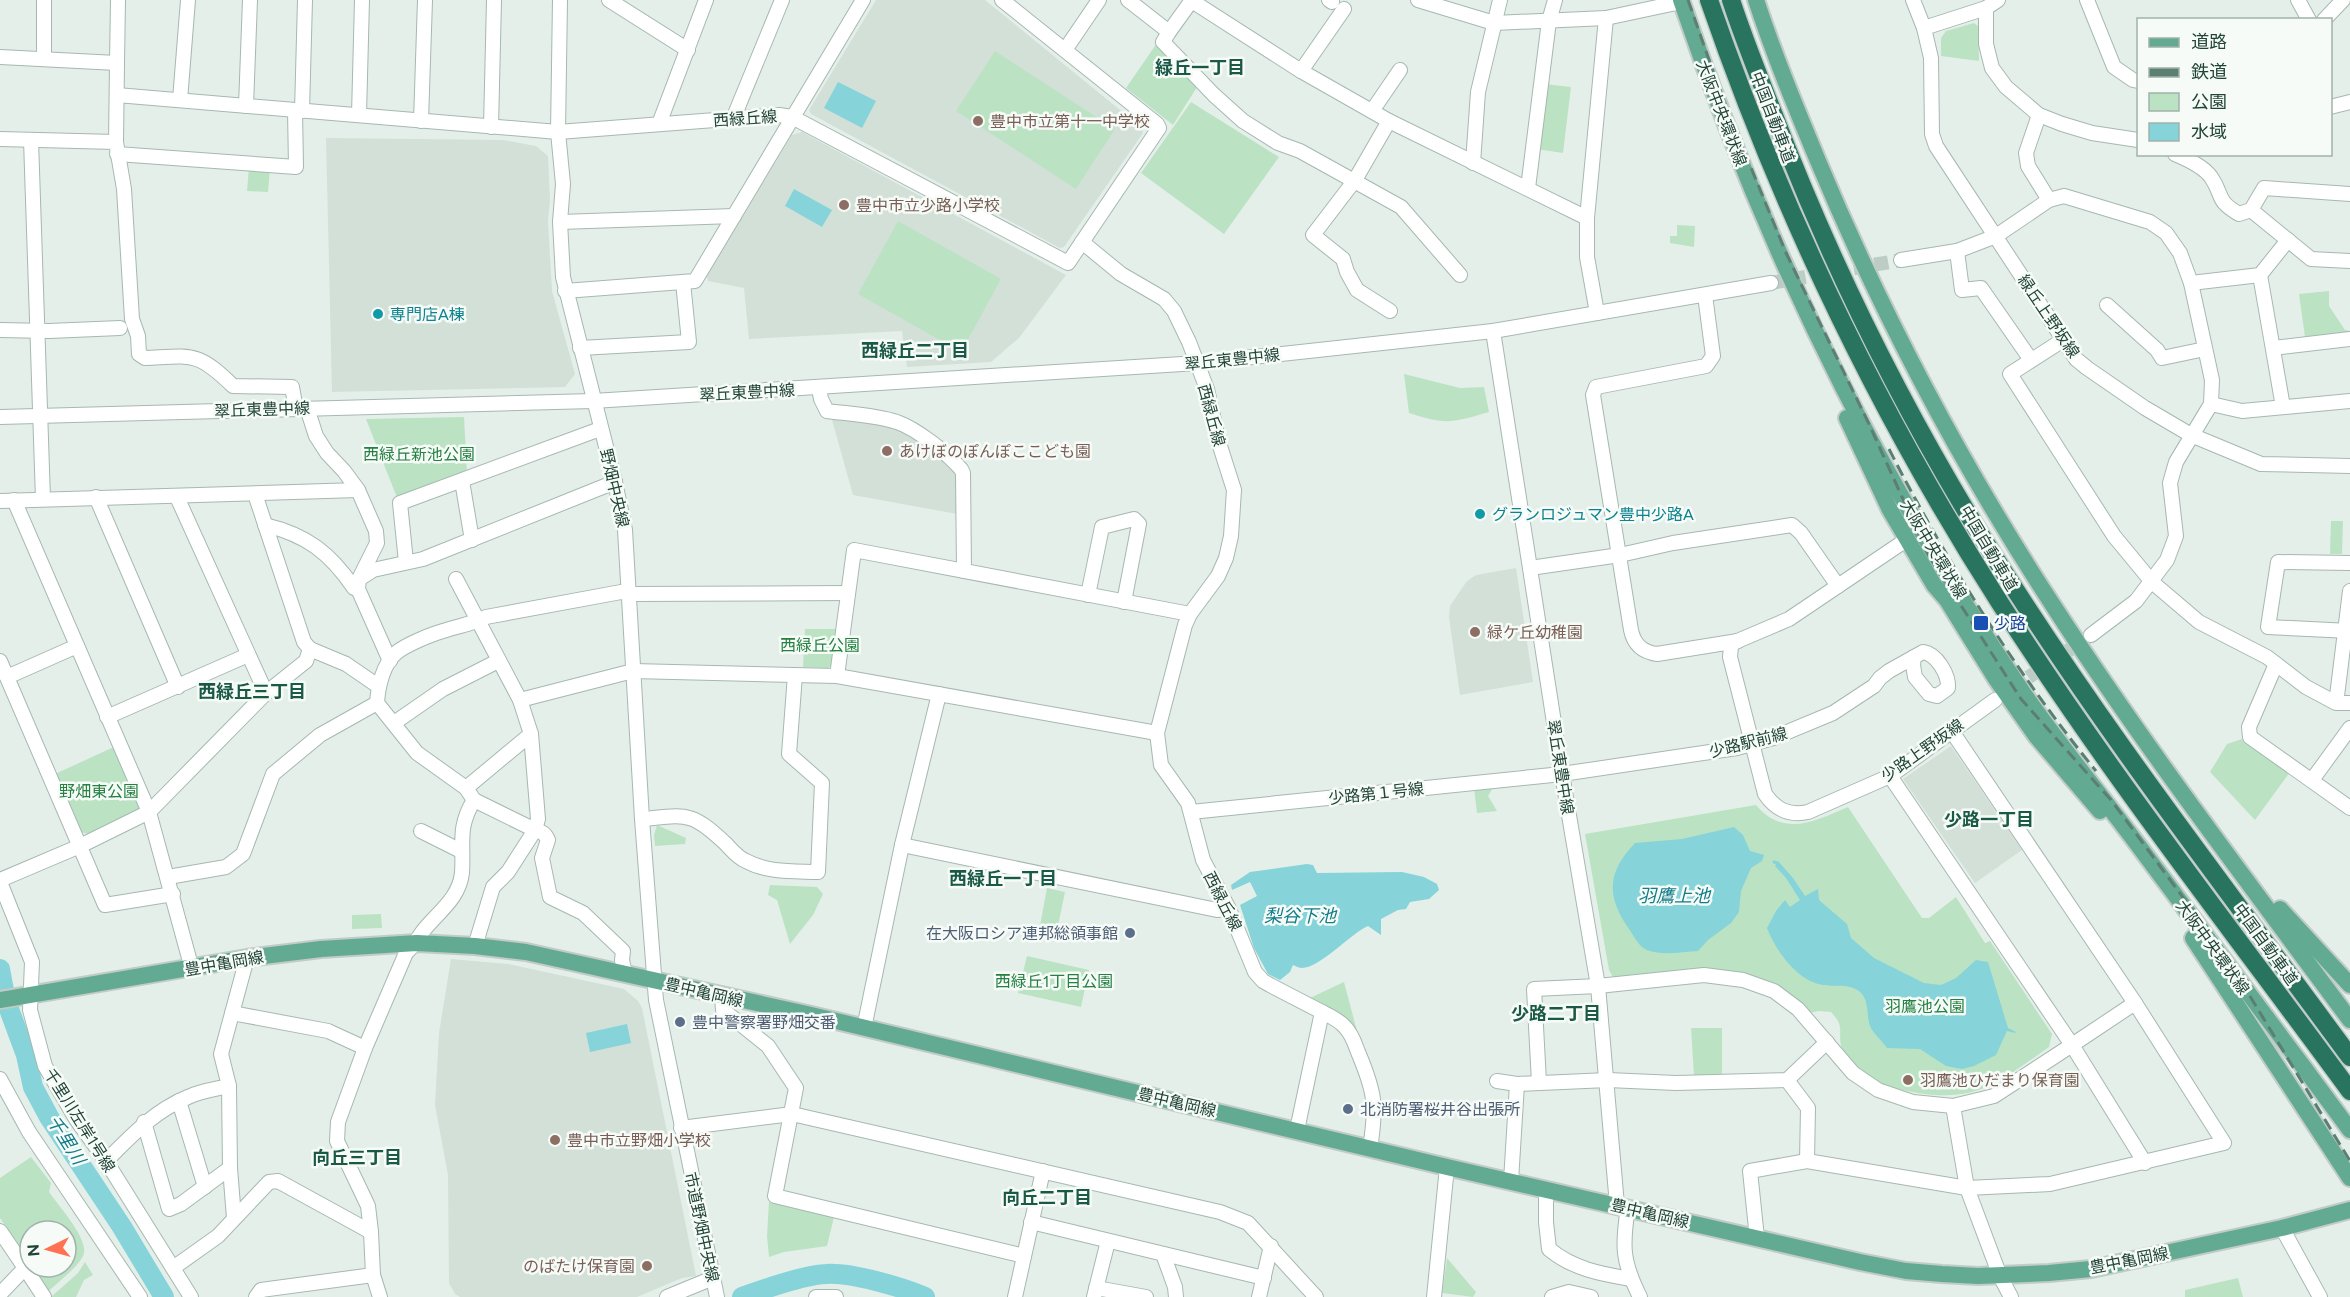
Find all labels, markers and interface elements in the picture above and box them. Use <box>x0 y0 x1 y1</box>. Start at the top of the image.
legend <box>2137 18 2332 156</box>
text: 道路 <box>2191 31 2227 53</box>
district label: 緑丘一丁目 <box>1155 57 1245 79</box>
street label: 大阪中央環状線 <box>1693 57 1750 169</box>
text: 鉄道 <box>2191 61 2227 83</box>
street label: 中国自動車道 <box>1746 69 1799 165</box>
text: 公園 <box>2191 91 2227 113</box>
street label: 西緑丘線 <box>712 107 778 130</box>
place label: 豊中市立第十一中学校 <box>990 112 1150 131</box>
marker: 豊中市立第十一中学校 <box>971 114 985 128</box>
text: 水域 <box>2191 121 2227 143</box>
place label: 豊中市立少路小学校 <box>856 196 1000 215</box>
marker: 豊中市立少路小学校 <box>837 198 851 212</box>
street label: 緑丘上野坂線 <box>2014 271 2083 361</box>
place label: 専門店A棟 <box>390 305 465 324</box>
marker: 専門店A棟 <box>371 307 385 321</box>
district label: 西緑丘二丁目 <box>861 340 969 362</box>
street label: 翠丘東豊中線 <box>1183 345 1281 374</box>
street label: 翠丘東豊中線 <box>699 380 795 404</box>
street label: 西緑丘線 <box>1194 382 1229 449</box>
street label: 翠丘東豊中線 <box>214 398 310 421</box>
place label: あけぼのぽんぽここども園 <box>899 442 1091 461</box>
marker: あけぼのぽんぽここども園 <box>880 444 894 458</box>
park label: 西緑丘新池公園 <box>363 445 475 464</box>
street label: 野畑中央線 <box>596 447 633 529</box>
street label: 大阪中央環状線 <box>1897 496 1971 602</box>
street label: 中国自動車道 <box>1956 502 2021 594</box>
place label: グランロジュマン豊中少路A <box>1492 505 1694 524</box>
marker: グランロジュマン豊中少路A <box>1473 507 1487 521</box>
marker: 少路 <box>1972 614 1990 632</box>
place label: 少路 <box>1994 614 2026 633</box>
place label: 緑ケ丘幼稚園 <box>1487 623 1583 642</box>
marker: 緑ケ丘幼稚園 <box>1468 625 1482 639</box>
park label: 西緑丘公園 <box>780 636 860 655</box>
district label: 西緑丘三丁目 <box>198 681 306 703</box>
street label: 少路上野坂線 <box>1878 715 1967 786</box>
street label: 翠丘東豊中線 <box>1544 718 1577 816</box>
street label: 少路駅前線 <box>1707 724 1789 761</box>
street label: 少路第１号線 <box>1327 779 1425 808</box>
park label: 野畑東公園 <box>59 782 139 801</box>
district label: 少路一丁目 <box>1944 809 2034 831</box>
district label: 西緑丘一丁目 <box>949 868 1057 890</box>
street label: 西緑丘線 <box>1200 868 1246 934</box>
water label: 羽鷹上池 <box>1638 885 1712 907</box>
street label: 大阪中央環状線 <box>2172 896 2253 998</box>
street label: 中国自動車道 <box>2230 900 2301 989</box>
water label: 梨谷下池 <box>1264 905 1338 927</box>
place label: 在大阪ロシア連邦総領事館 <box>926 924 1118 943</box>
marker: 在大阪ロシア連邦総領事館 <box>1123 926 1137 940</box>
street label: 豊中亀岡線 <box>183 947 265 980</box>
park label: 西緑丘1丁目公園 <box>995 972 1113 991</box>
street label: 豊中亀岡線 <box>663 974 745 1011</box>
park label: 羽鷹池公園 <box>1885 997 1965 1016</box>
district label: 少路二丁目 <box>1511 1003 1601 1025</box>
place label: 豊中警察署野畑交番 <box>692 1013 836 1032</box>
marker: 豊中警察署野畑交番 <box>673 1015 687 1029</box>
street label: 千里川左岸1号線 <box>40 1065 120 1175</box>
place label: 羽鷹池ひだまり保育園 <box>1920 1071 2080 1090</box>
marker: 羽鷹池ひだまり保育園 <box>1901 1073 1915 1087</box>
street label: 豊中亀岡線 <box>1136 1084 1218 1121</box>
place label: 北消防署桜井谷出張所 <box>1360 1100 1520 1119</box>
marker: 北消防署桜井谷出張所 <box>1341 1102 1355 1116</box>
water label: 千里川 <box>43 1111 89 1169</box>
place label: 豊中市立野畑小学校 <box>567 1131 711 1150</box>
marker: 豊中市立野畑小学校 <box>548 1133 562 1147</box>
district label: 向丘三丁目 <box>312 1147 402 1169</box>
street label: 市道野畑中央線 <box>681 1170 722 1284</box>
district label: 向丘二丁目 <box>1002 1187 1092 1209</box>
street label: 豊中亀岡線 <box>1609 1195 1691 1232</box>
north arrow <box>18 1219 78 1279</box>
text: N <box>24 1243 44 1257</box>
street label: 豊中亀岡線 <box>2088 1244 2170 1277</box>
place label: のばたけ保育園 <box>523 1257 635 1276</box>
marker: のばたけ保育園 <box>640 1259 654 1273</box>

